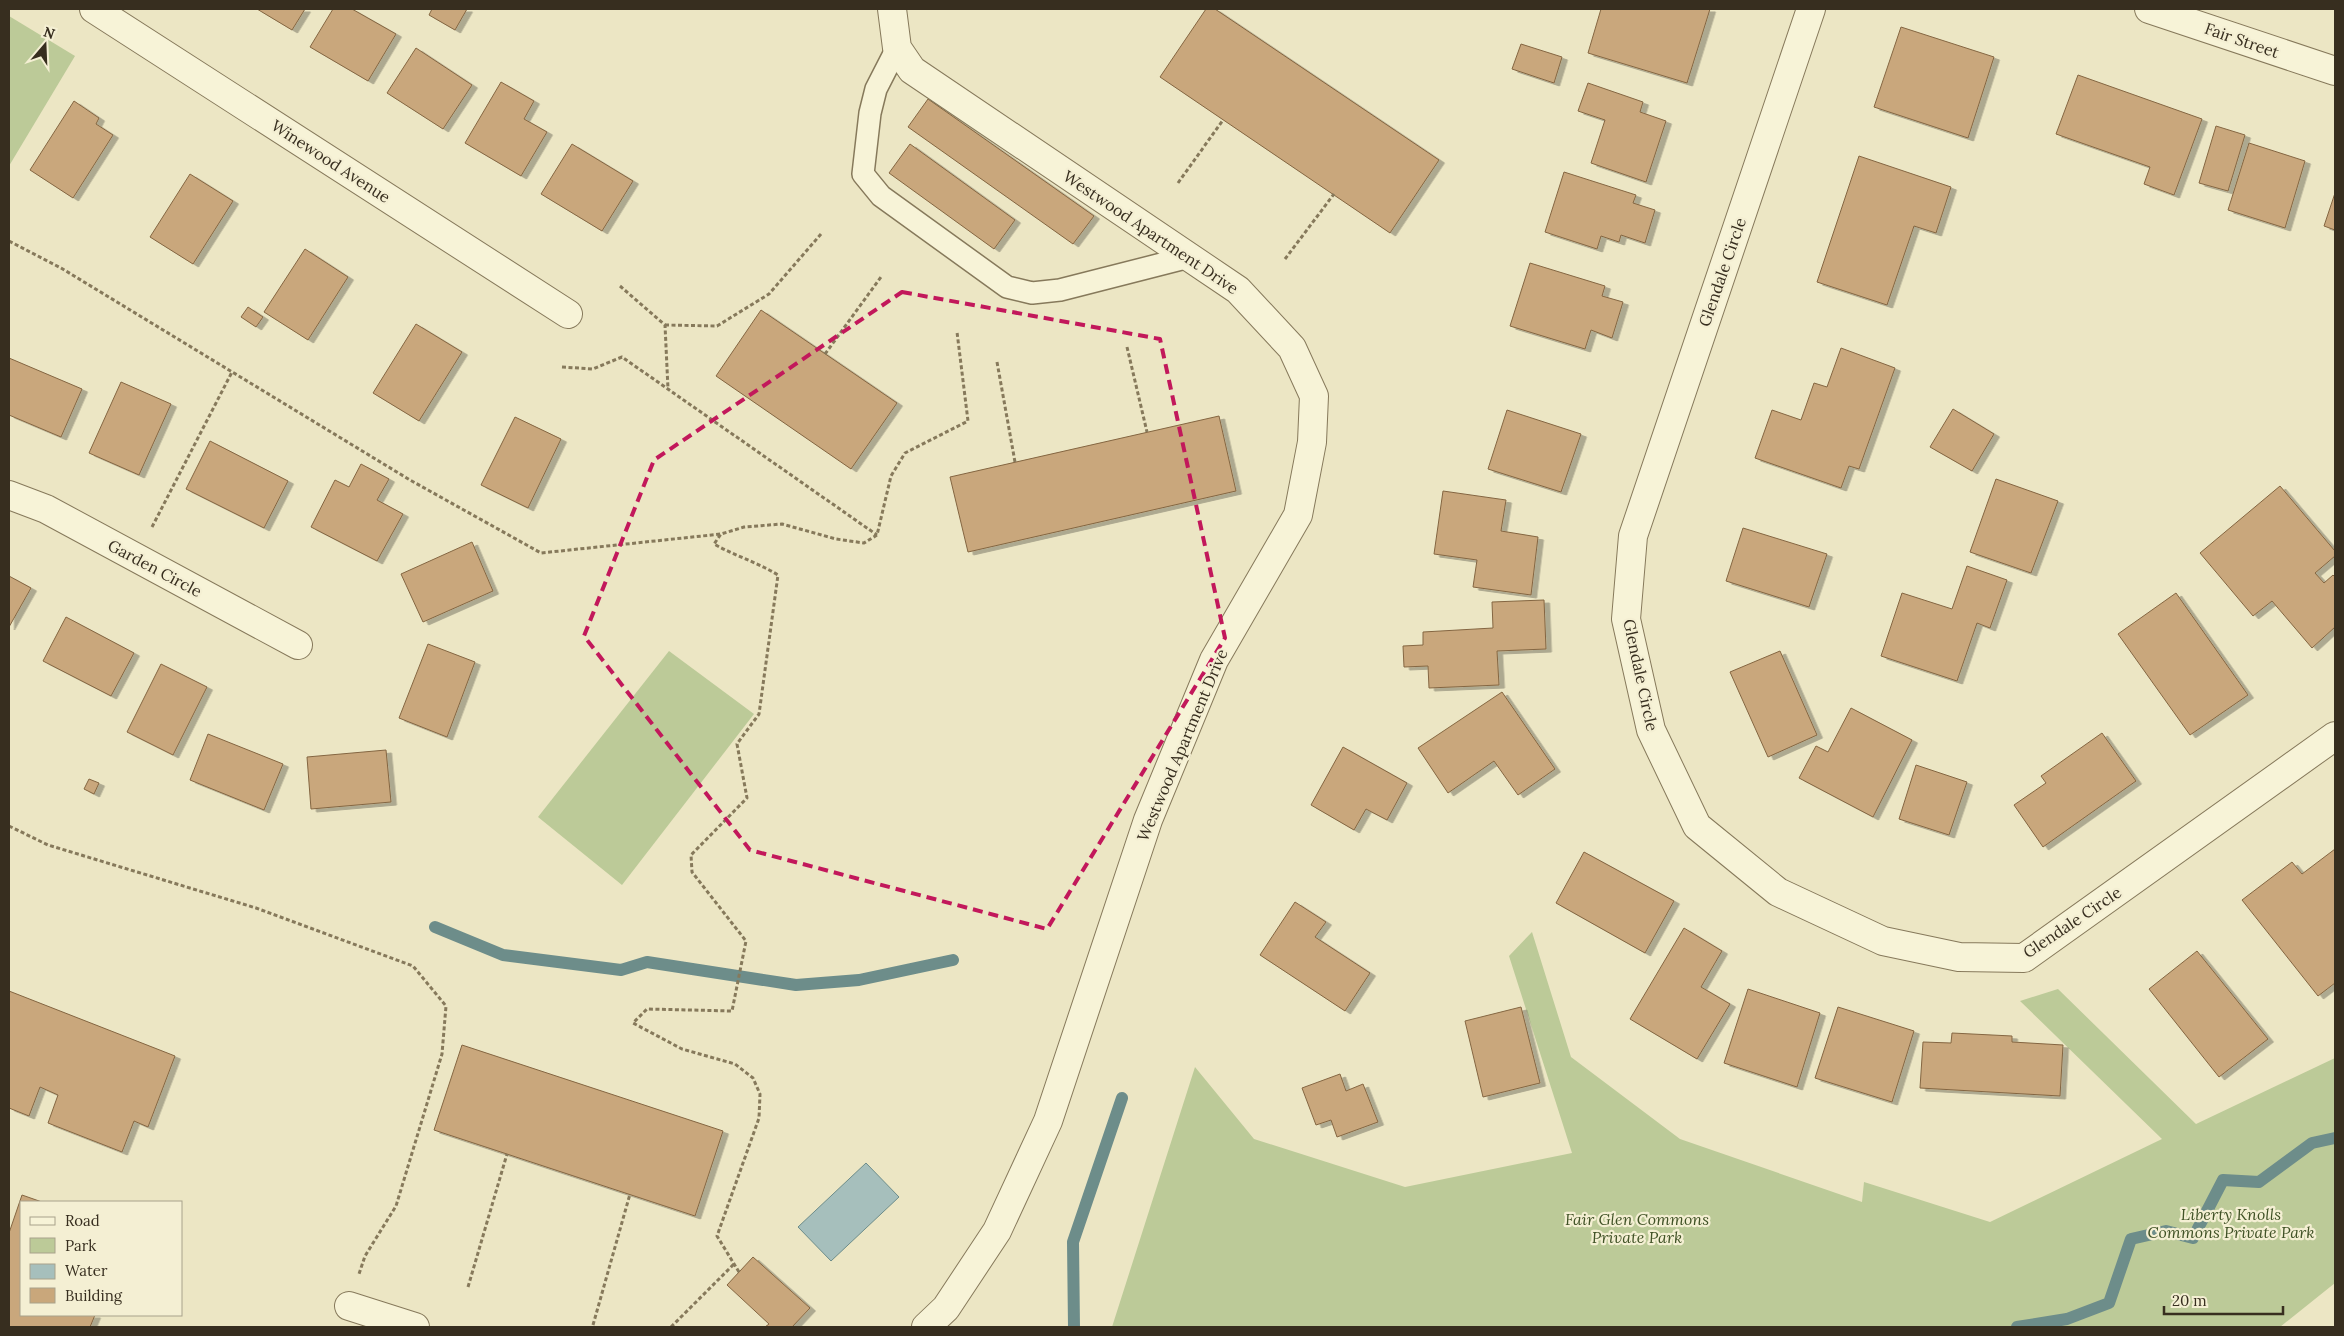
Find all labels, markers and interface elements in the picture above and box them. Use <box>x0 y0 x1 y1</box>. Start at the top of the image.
street label: Fair Street <box>2202 18 2283 62</box>
north arrow <box>20 20 70 70</box>
text: N <box>41 22 57 43</box>
street label: Winewood Avenue <box>268 115 395 207</box>
street label: Westwood Apartment Drive <box>1060 166 1243 298</box>
street label: Glendale Circle <box>1694 215 1750 329</box>
street label: Garden Circle <box>105 535 206 601</box>
street label: Glendale Circle <box>1619 617 1663 733</box>
street label: Westwood Apartment Drive <box>1132 646 1232 844</box>
street label: Glendale Circle <box>2019 882 2125 962</box>
legend <box>20 1201 182 1316</box>
park label: Liberty Knolls Commons Private Park <box>2148 1204 2315 1242</box>
park label: Fair Glen Commons Private Park <box>1565 1209 1709 1247</box>
text: Road <box>65 1211 100 1230</box>
text: Park <box>65 1236 96 1255</box>
text: Water <box>65 1261 108 1280</box>
scale bar <box>2164 1284 2283 1316</box>
text: Building <box>65 1286 123 1305</box>
text: 20 m <box>2172 1291 2207 1310</box>

